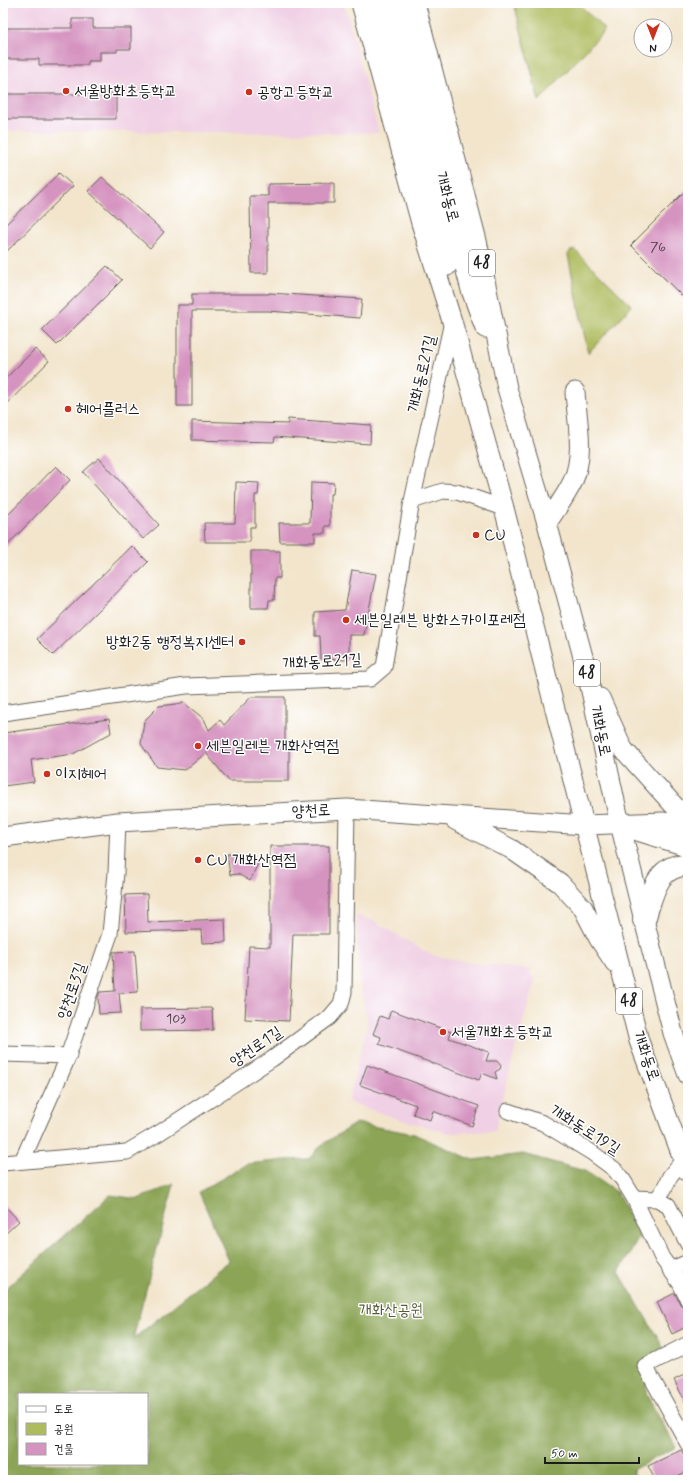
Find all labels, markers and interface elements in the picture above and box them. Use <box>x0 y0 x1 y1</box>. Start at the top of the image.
north arrow <box>633 18 673 58</box>
text: N <box>649 40 657 54</box>
place label: 서울방화초등학교 <box>74 81 177 102</box>
place label: 공항고등학교 <box>257 82 334 103</box>
marker: 서울방화초등학교 <box>61 86 71 96</box>
marker: 공항고등학교 <box>244 87 254 97</box>
street label: 개화동로 <box>430 169 464 225</box>
house number: 76 <box>650 238 666 256</box>
road number: 48 <box>469 250 495 276</box>
street label: 개화동로21길 <box>403 333 441 415</box>
place label: 헤어플러스 <box>76 399 140 420</box>
marker: 헤어플러스 <box>63 404 73 414</box>
place label: CU <box>484 525 506 546</box>
marker: CU <box>471 530 481 540</box>
place label: 세븐일레븐 방화스카이포레점 <box>354 610 526 631</box>
marker: 세븐일레븐 방화스카이포레점 <box>341 615 351 625</box>
place label: 방화2동 행정복지센터 <box>106 632 234 653</box>
marker: 방화2동 행정복지센터 <box>237 637 247 647</box>
street label: 개화동로21길 <box>282 649 362 675</box>
road number: 48 <box>574 660 600 686</box>
street label: 개화동로 <box>584 704 616 758</box>
place label: 세븐일레븐 개화산역점 <box>206 736 339 757</box>
marker: 세븐일레븐 개화산역점 <box>193 741 203 751</box>
place label: 이지헤어 <box>55 764 107 785</box>
marker: 이지헤어 <box>42 769 52 779</box>
street label: 양천로 <box>291 800 331 822</box>
place label: CU 개화산역점 <box>206 850 297 871</box>
marker: CU 개화산역점 <box>193 855 203 865</box>
street label: 양천로3길 <box>53 960 92 1022</box>
road number: 48 <box>616 988 642 1014</box>
house number: 103 <box>166 1010 186 1028</box>
street label: 양천로1길 <box>226 1022 286 1072</box>
place label: 서울개화초등학교 <box>451 1022 554 1043</box>
marker: 서울개화초등학교 <box>438 1027 448 1037</box>
street label: 개화동로 <box>628 1028 664 1084</box>
street label: 개화동로19길 <box>546 1100 624 1160</box>
park label: 개화산공원 <box>359 1300 423 1321</box>
legend <box>18 1393 148 1465</box>
text: 도로 <box>54 1402 73 1418</box>
text: 공원 <box>54 1422 73 1438</box>
scale bar <box>545 1439 639 1465</box>
text: 건물 <box>54 1442 74 1458</box>
text: 50 m <box>551 1446 578 1462</box>

